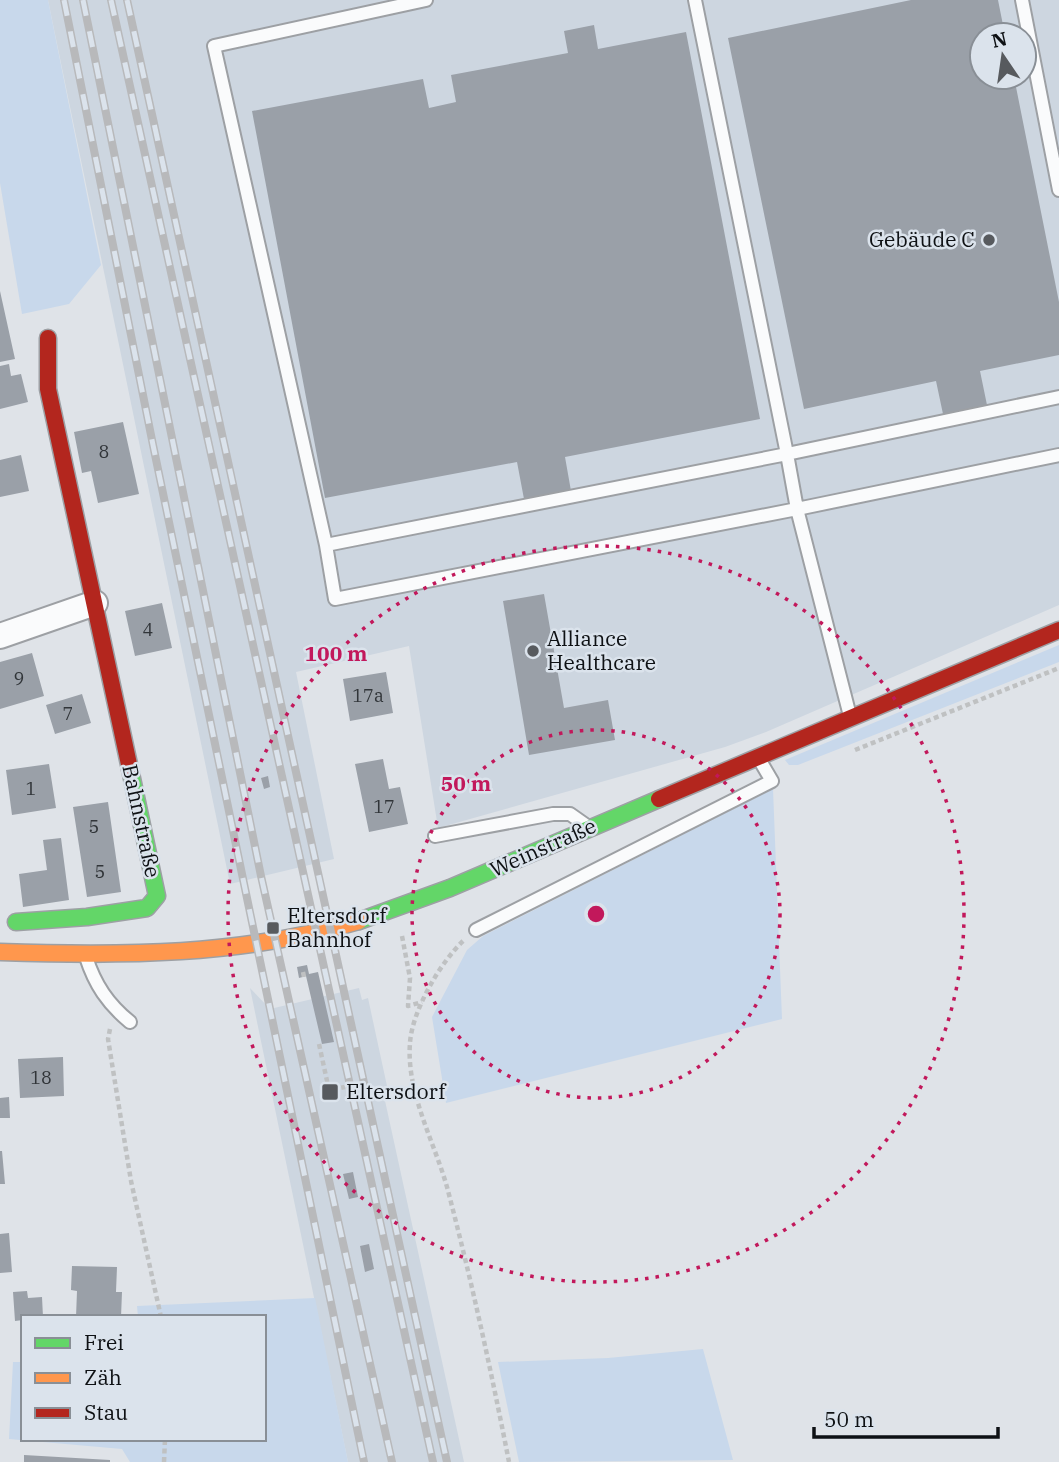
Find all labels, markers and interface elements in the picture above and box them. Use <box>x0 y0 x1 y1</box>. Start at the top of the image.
north arrow <box>968 21 1038 91</box>
text: N <box>989 26 1009 53</box>
place label: Gebäude C <box>869 225 975 253</box>
marker: Gebäude C <box>981 232 997 248</box>
house number: 8 <box>99 440 109 463</box>
house number: 4 <box>143 618 153 641</box>
place label: Alliance Healthcare <box>547 624 656 676</box>
text: 100 m <box>304 639 368 667</box>
marker: Alliance Healthcare <box>525 643 541 659</box>
house number: 9 <box>14 667 24 690</box>
house number: 17a <box>352 684 384 707</box>
house number: 7 <box>63 702 73 725</box>
street label: Bahnstraße <box>116 762 168 880</box>
text: 50 m <box>441 769 491 797</box>
house number: 1 <box>26 777 36 800</box>
house number: 17 <box>373 795 395 818</box>
street label: Weinstraße <box>485 811 600 883</box>
house number: 5 <box>89 815 99 838</box>
house number: 5 <box>95 860 105 883</box>
place label: Eltersdorf Bahnhof <box>287 901 388 953</box>
centre of rings <box>584 902 608 926</box>
marker: Eltersdorf Bahnhof <box>265 920 281 936</box>
house number: 18 <box>30 1066 52 1089</box>
place label: Eltersdorf <box>346 1077 447 1105</box>
marker: Eltersdorf <box>320 1082 340 1102</box>
legend <box>21 1315 266 1441</box>
text: Frei <box>84 1328 124 1356</box>
text: Zäh <box>84 1363 122 1391</box>
scale bar <box>814 1396 998 1440</box>
text: Stau <box>84 1398 128 1426</box>
text: 50 m <box>824 1405 874 1433</box>

